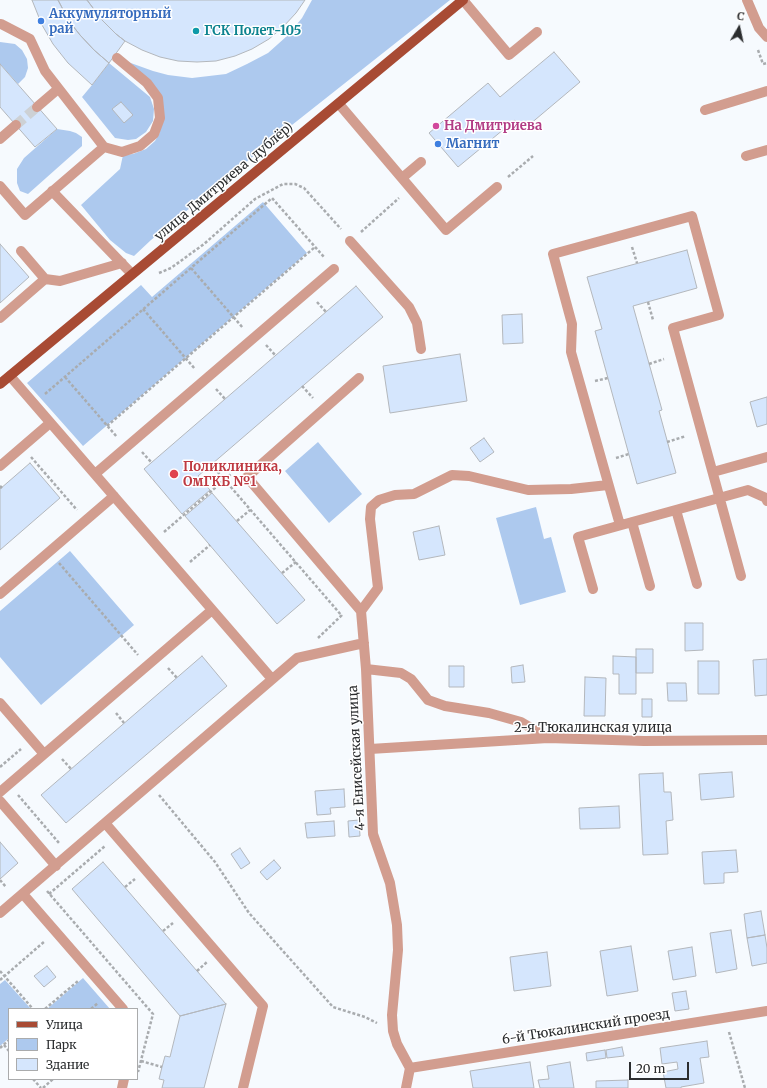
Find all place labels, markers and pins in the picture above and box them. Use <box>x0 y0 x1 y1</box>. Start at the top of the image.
place label: Аккумуляторный рай <box>49 6 171 37</box>
marker: Аккумуляторный рай <box>36 16 46 26</box>
place label: ГСК Полет-105 <box>204 23 301 39</box>
marker: ГСК Полет-105 <box>191 26 201 36</box>
place label: На Дмитриева <box>444 118 542 134</box>
marker: На Дмитриева <box>431 121 441 131</box>
place label: Магнит <box>446 136 500 152</box>
marker: Магнит <box>433 139 443 149</box>
place label: Поликлиника, ОмГКБ №1 <box>183 459 282 490</box>
marker: Поликлиника, ОмГКБ №1 <box>168 468 180 480</box>

